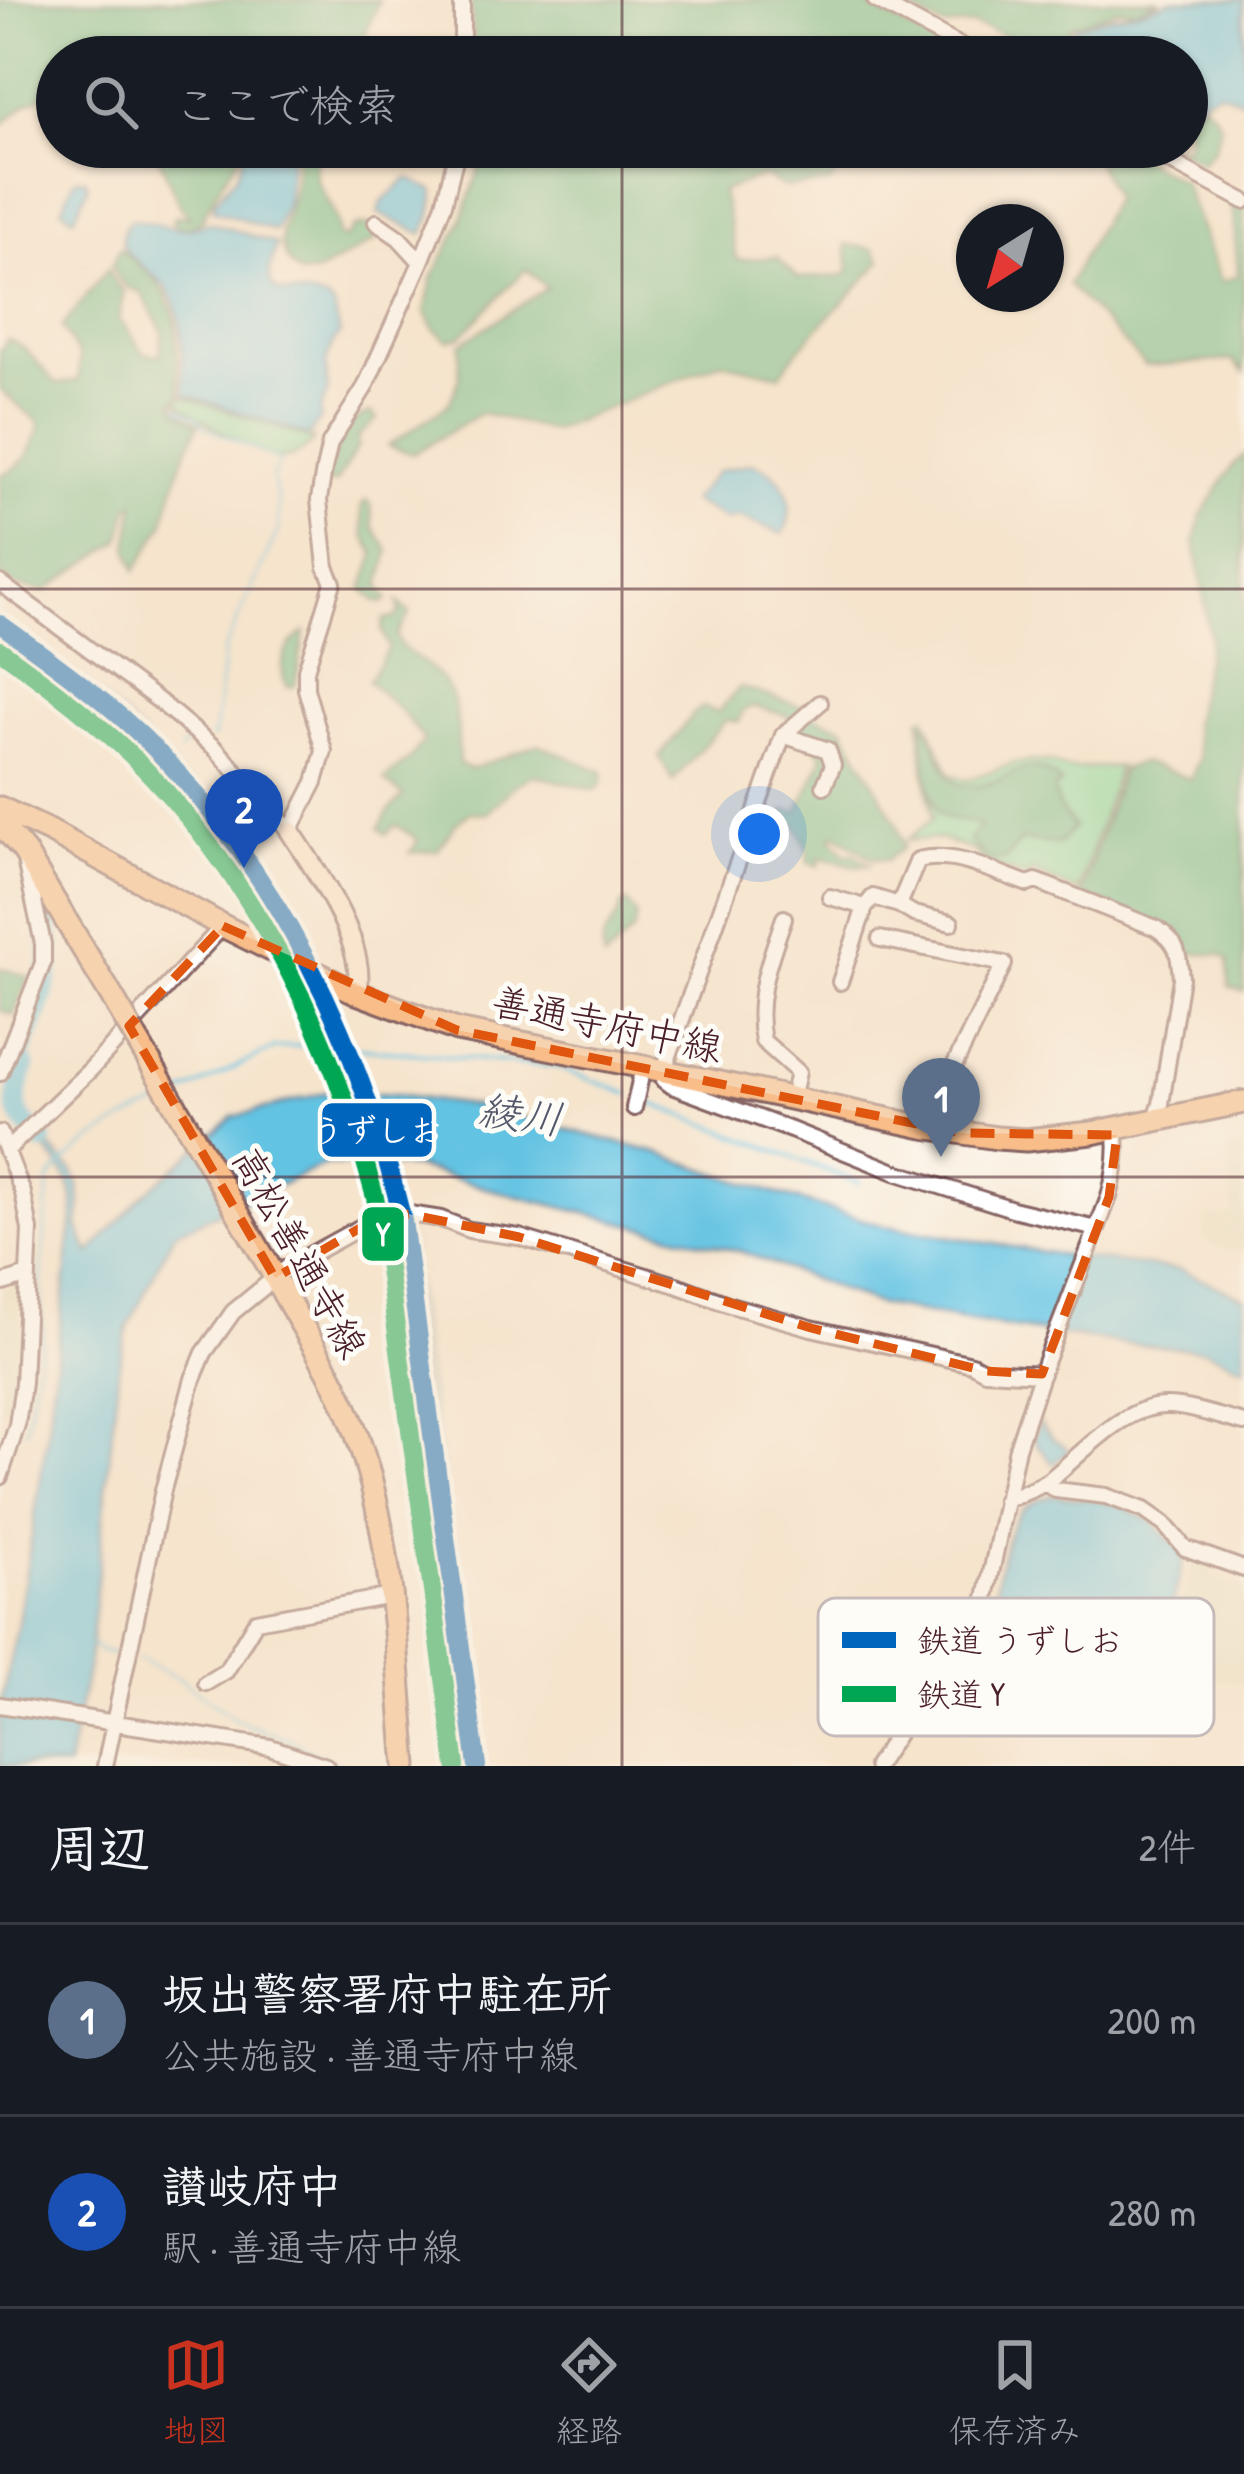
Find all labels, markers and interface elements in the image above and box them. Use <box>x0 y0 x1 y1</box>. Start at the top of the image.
search box <box>36 36 1208 168</box>
icon: search <box>78 69 144 135</box>
text: ここで検索 <box>174 74 399 135</box>
north arrow <box>956 204 1064 312</box>
pin: 2 <box>205 769 283 868</box>
your location <box>729 804 789 864</box>
street label: 善通寺府中線 <box>487 973 727 1074</box>
pin: 1 <box>902 1058 980 1157</box>
water label: 綾川 <box>476 1079 567 1148</box>
line badge: うずしお <box>320 1101 434 1159</box>
text: うずしお <box>311 1108 443 1152</box>
street label: 高松善通寺線 <box>221 1137 380 1367</box>
line badge: Y <box>360 1205 406 1263</box>
text: Y <box>376 1212 391 1256</box>
legend <box>818 1598 1214 1736</box>
text: 鉄道 うずしお <box>917 1618 1123 1662</box>
text: 鉄道 Y <box>917 1672 1006 1716</box>
text: 周辺 <box>48 1813 150 1882</box>
text: 2件 <box>1139 1820 1196 1873</box>
text: 坂出警察署府中駐在所 <box>162 1963 612 2024</box>
text: 1 <box>80 1993 94 2046</box>
text: 200 m <box>1107 1993 1196 2046</box>
text: 公共施設 · 善通寺府中線 <box>162 2028 578 2081</box>
text: 讃岐府中 <box>162 2155 342 2216</box>
text: 2 <box>78 2185 96 2238</box>
text: 280 m <box>1108 2185 1196 2238</box>
text: 駅 · 善通寺府中線 <box>162 2220 461 2273</box>
tab: 地図 <box>163 2332 229 2452</box>
tab: 経路 <box>556 2332 622 2452</box>
tab: 保存済み <box>949 2332 1081 2452</box>

